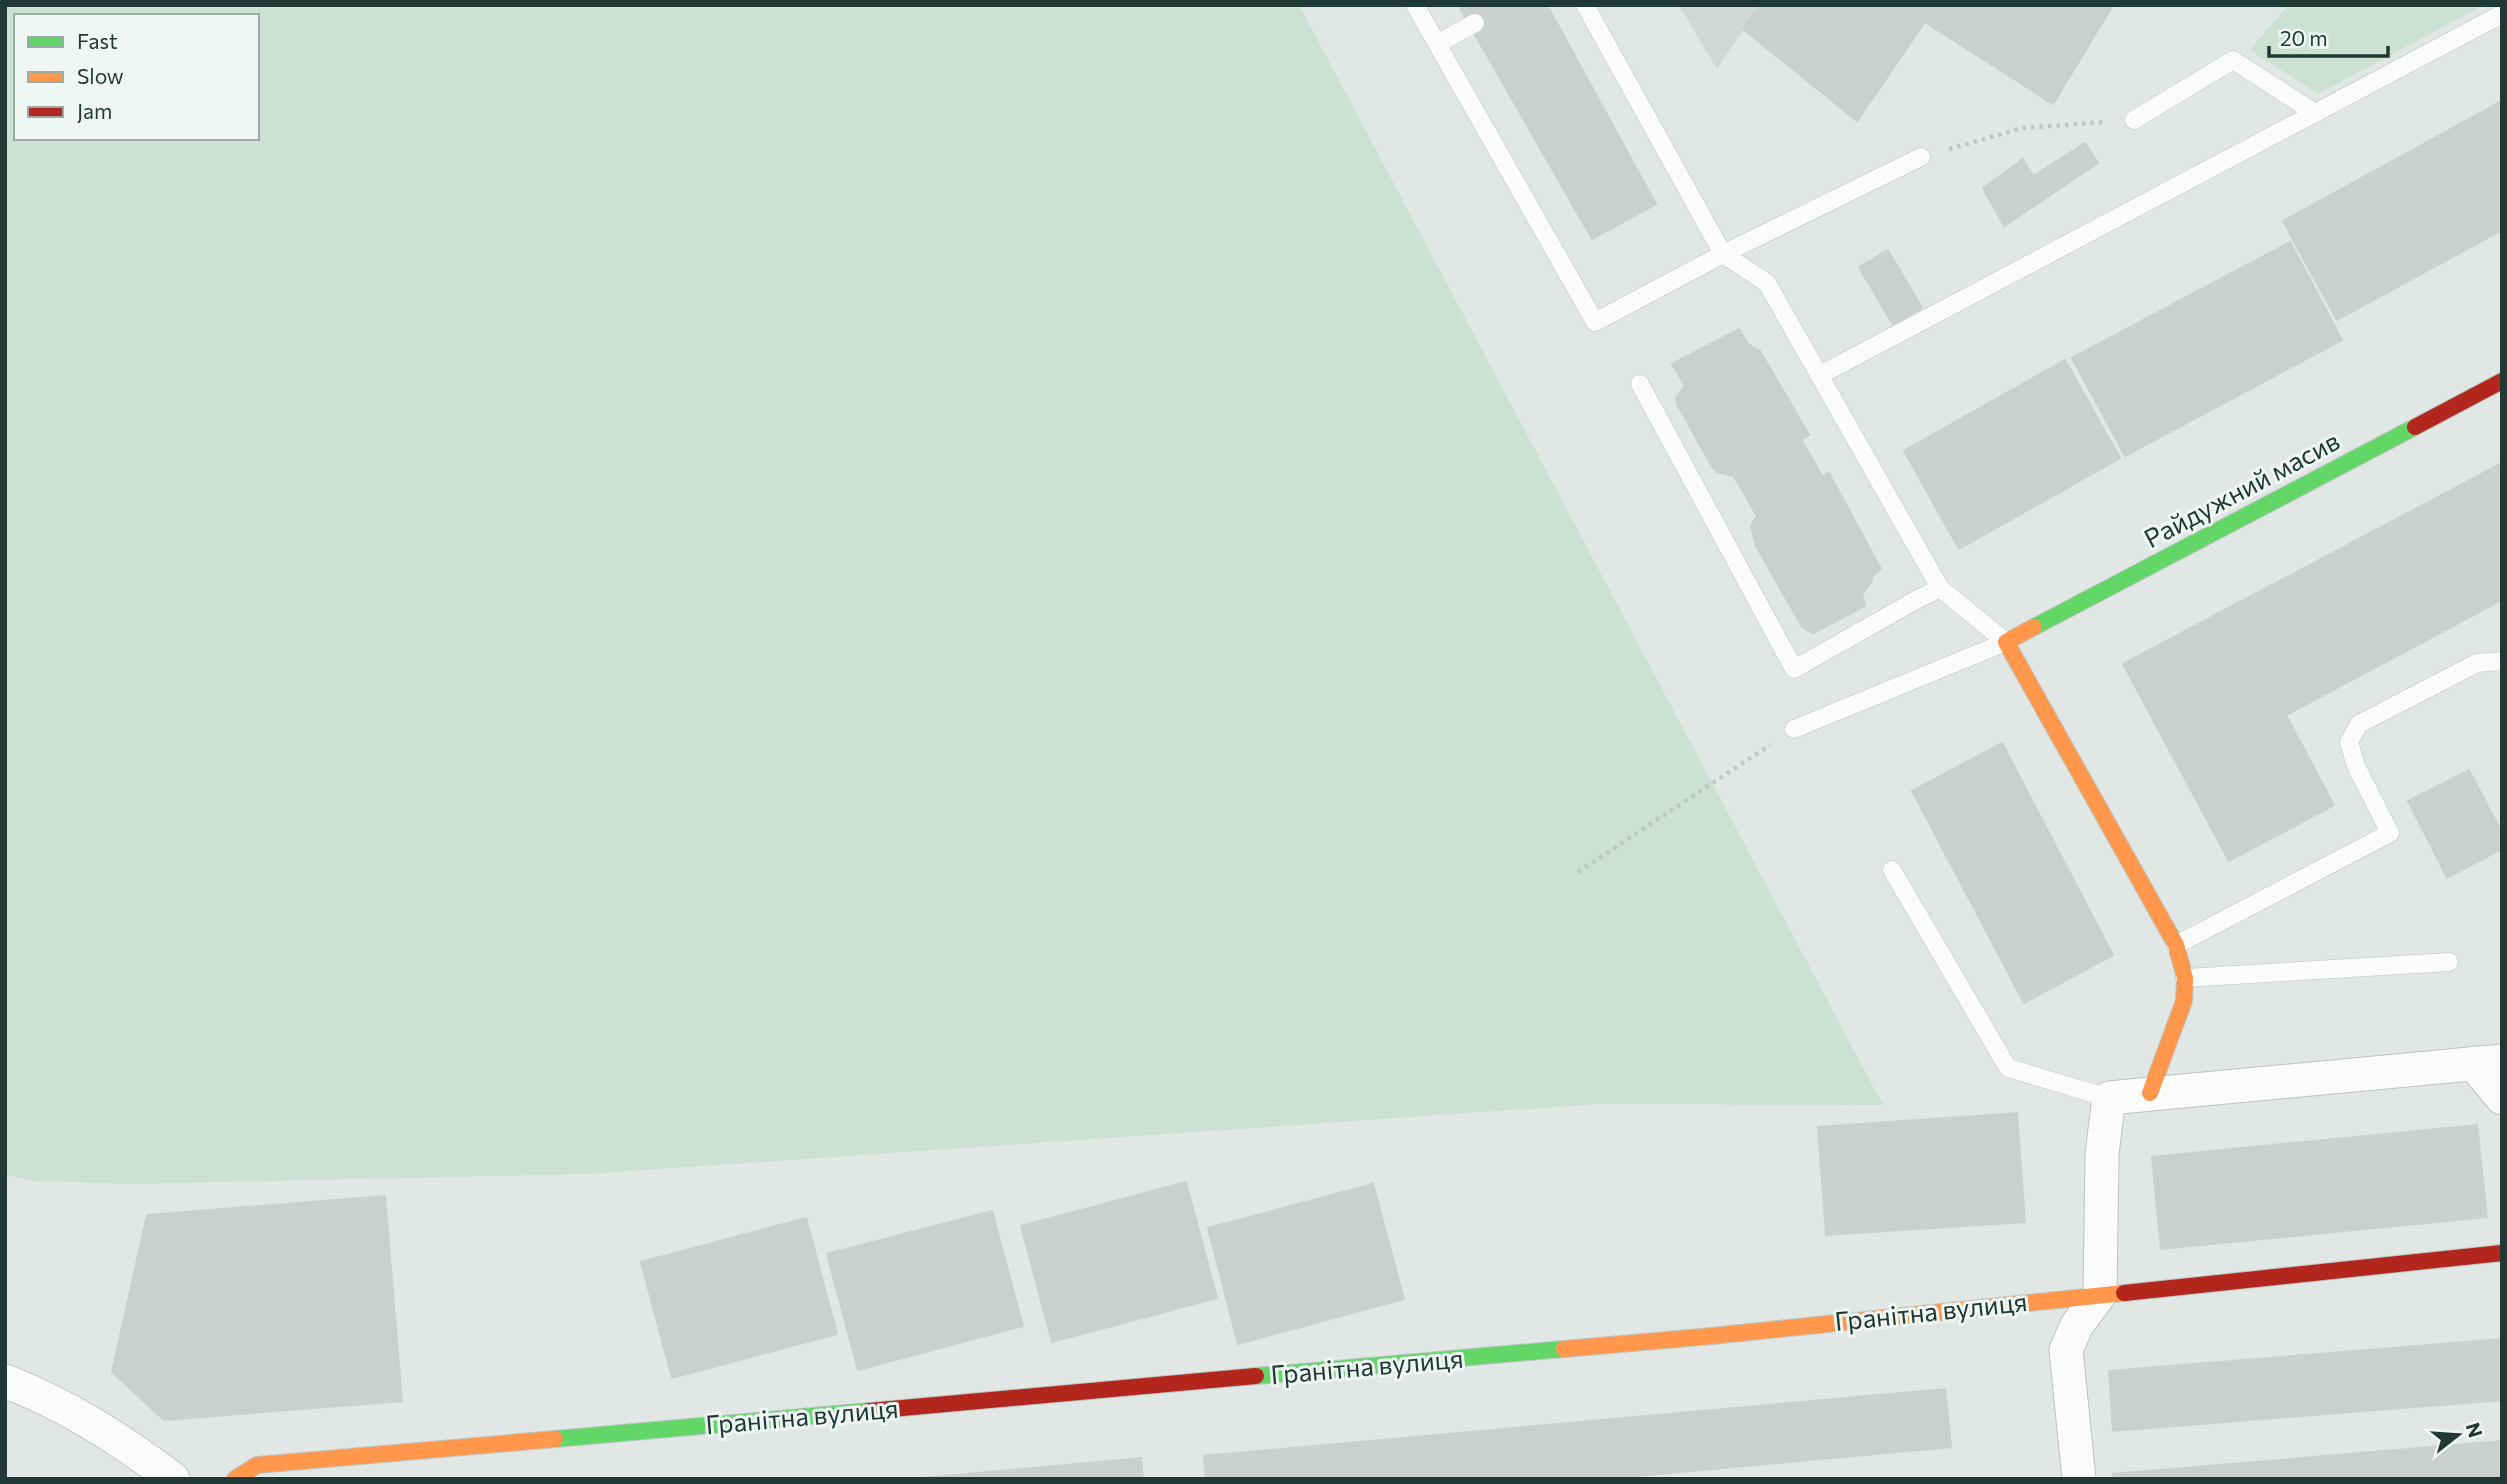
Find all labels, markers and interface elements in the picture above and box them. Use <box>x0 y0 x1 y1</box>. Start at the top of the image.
legend <box>14 14 259 140</box>
scale bar <box>2269 14 2388 58</box>
text: 20 m <box>2280 25 2328 50</box>
text: Fast <box>77 28 118 53</box>
text: Slow <box>77 63 124 88</box>
text: Jam <box>77 98 112 123</box>
street label: Райдужний масив <box>2138 424 2344 553</box>
street label: Гранітна вулиця <box>1833 1285 2029 1336</box>
street label: Гранітна вулиця <box>1269 1342 1464 1389</box>
street label: Гранітна вулиця <box>704 1392 899 1439</box>
north arrow <box>2423 1400 2493 1470</box>
text: N <box>2462 1420 2488 1440</box>

